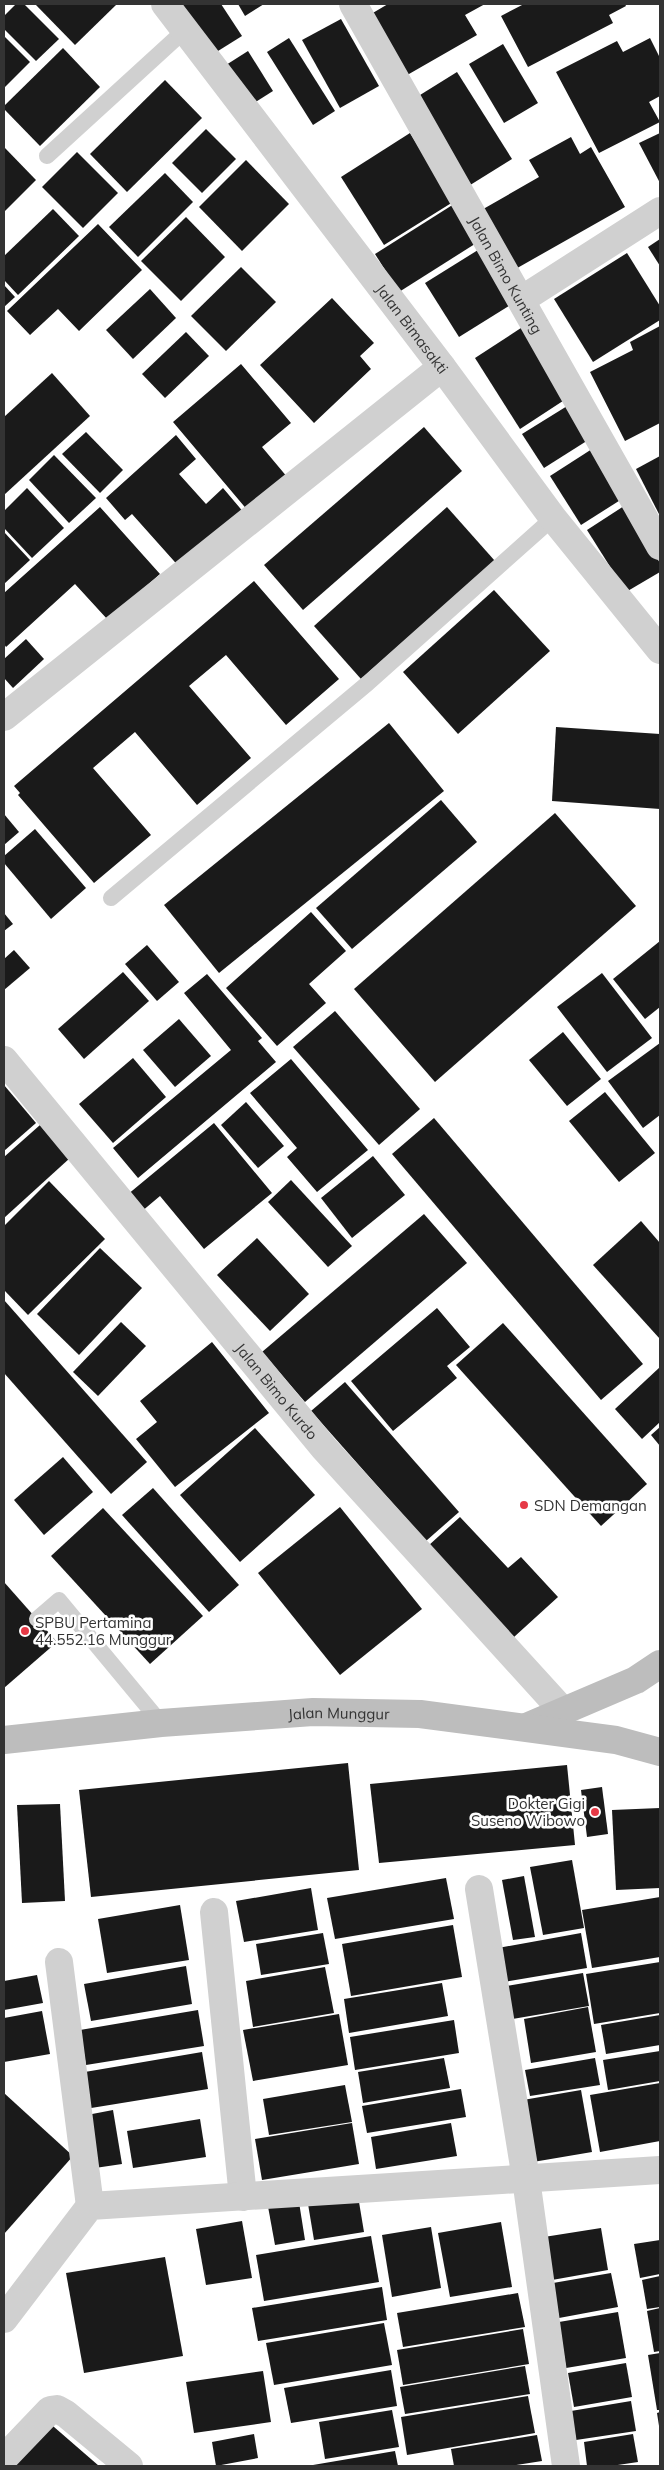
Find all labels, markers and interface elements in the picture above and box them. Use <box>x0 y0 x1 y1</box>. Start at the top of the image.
street label: Jalan Bimo Kunting <box>465 212 547 337</box>
street label: Jalan Bimasakti <box>372 280 453 377</box>
street label: Jalan Bimo Kurdo <box>232 1339 322 1443</box>
place label: SDN Demangan <box>534 1496 647 1515</box>
marker: SDN Demangan <box>518 1499 530 1511</box>
place label: SPBU Pertamina 44.552.16 Munggur <box>35 1613 172 1649</box>
marker: SPBU Pertamina 44.552.16 Munggur <box>19 1625 31 1637</box>
street label: Jalan Munggur <box>287 1702 390 1723</box>
place label: Dokter Gigi Suseno Wibowo <box>471 1794 585 1830</box>
marker: Dokter Gigi Suseno Wibowo <box>589 1806 601 1818</box>

